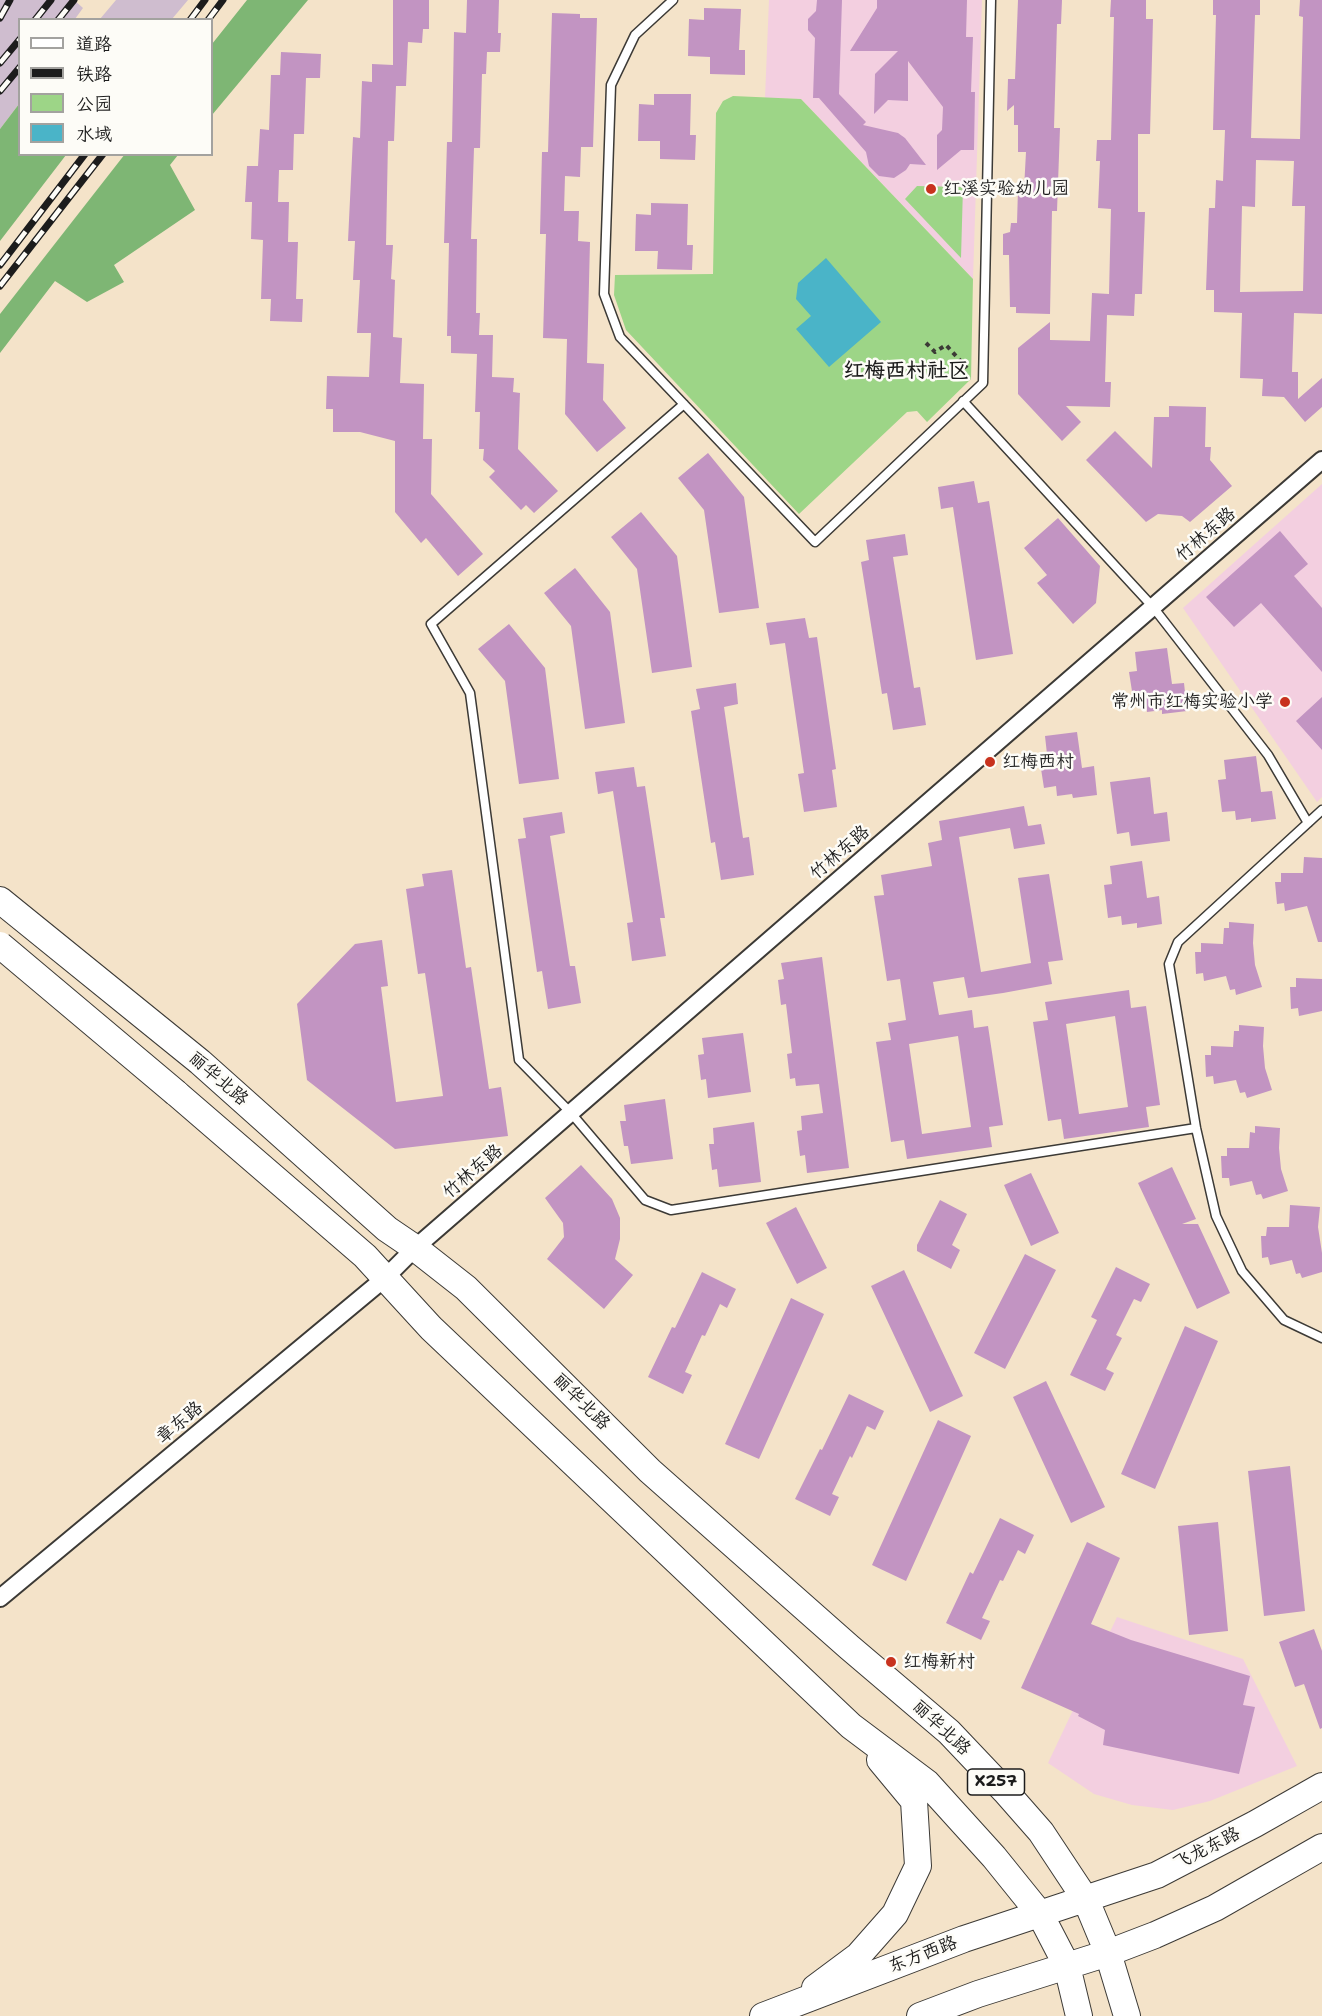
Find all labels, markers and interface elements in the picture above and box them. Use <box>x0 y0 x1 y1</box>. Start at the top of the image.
legend <box>18 18 213 156</box>
text: 道路 <box>76 32 112 56</box>
text: 铁路 <box>76 62 112 86</box>
text: 公园 <box>76 92 112 116</box>
text: 水域 <box>76 122 112 146</box>
place label: 红溪实验幼儿园 <box>943 178 1069 200</box>
marker: 红溪实验幼儿园 <box>924 182 938 196</box>
district label: 红梅西村社区 <box>843 359 969 385</box>
street label: 竹林东路 <box>1172 503 1240 567</box>
place label: 常州市红梅实验小学 <box>1111 691 1273 713</box>
marker: 常州市红梅实验小学 <box>1278 695 1292 709</box>
place label: 红梅西村 <box>1002 751 1074 773</box>
marker: 红梅西村 <box>983 755 997 769</box>
street label: 竹林东路 <box>806 821 874 885</box>
street label: 丽华北路 <box>184 1047 252 1111</box>
street label: 竹林东路 <box>439 1140 507 1204</box>
street label: 丽华北路 <box>548 1369 614 1435</box>
street label: 章东路 <box>152 1397 208 1449</box>
place label: 红梅新村 <box>903 1651 975 1673</box>
marker: 红梅新村 <box>884 1655 898 1669</box>
street label: 丽华北路 <box>907 1696 975 1760</box>
road number: X257 <box>968 1769 1024 1795</box>
street label: 飞龙东路 <box>1170 1823 1244 1875</box>
street label: 东方西路 <box>886 1932 960 1978</box>

